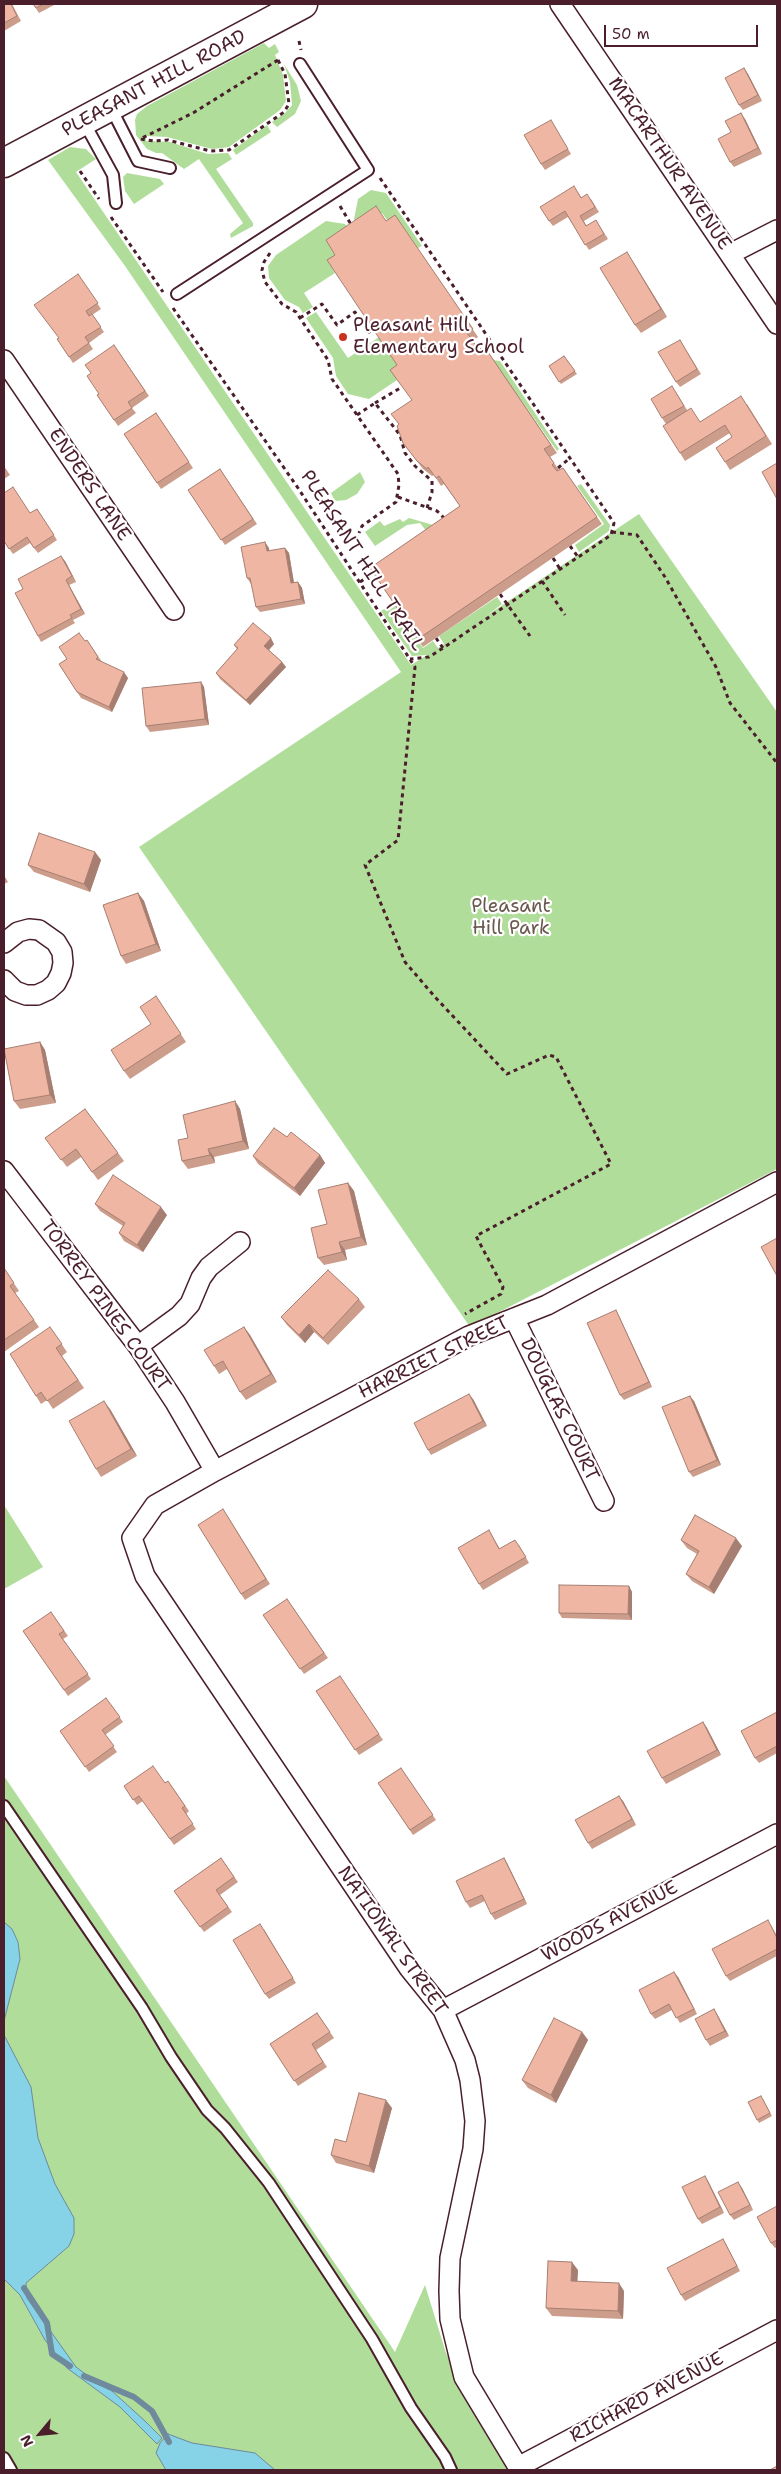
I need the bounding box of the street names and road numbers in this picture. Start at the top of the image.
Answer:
street label: PLEASANT HILL ROAD [58,26,250,142]
street label: MACARTHUR AVENUE [603,73,735,255]
street label: ENDERS LANE [43,424,135,546]
street label: PLEASANT HILL TRAIL [295,466,429,656]
street label: TORREY PINES COURT [35,1216,175,1396]
street label: HARRIET STREET [355,1312,513,1404]
street label: DOUGLAS COURT [515,1335,603,1485]
street label: NATIONAL STREET [332,1862,452,2020]
street label: WOODS AVENUE [538,1876,682,1968]
street label: RICHARD AVENUE [566,2348,728,2448]

